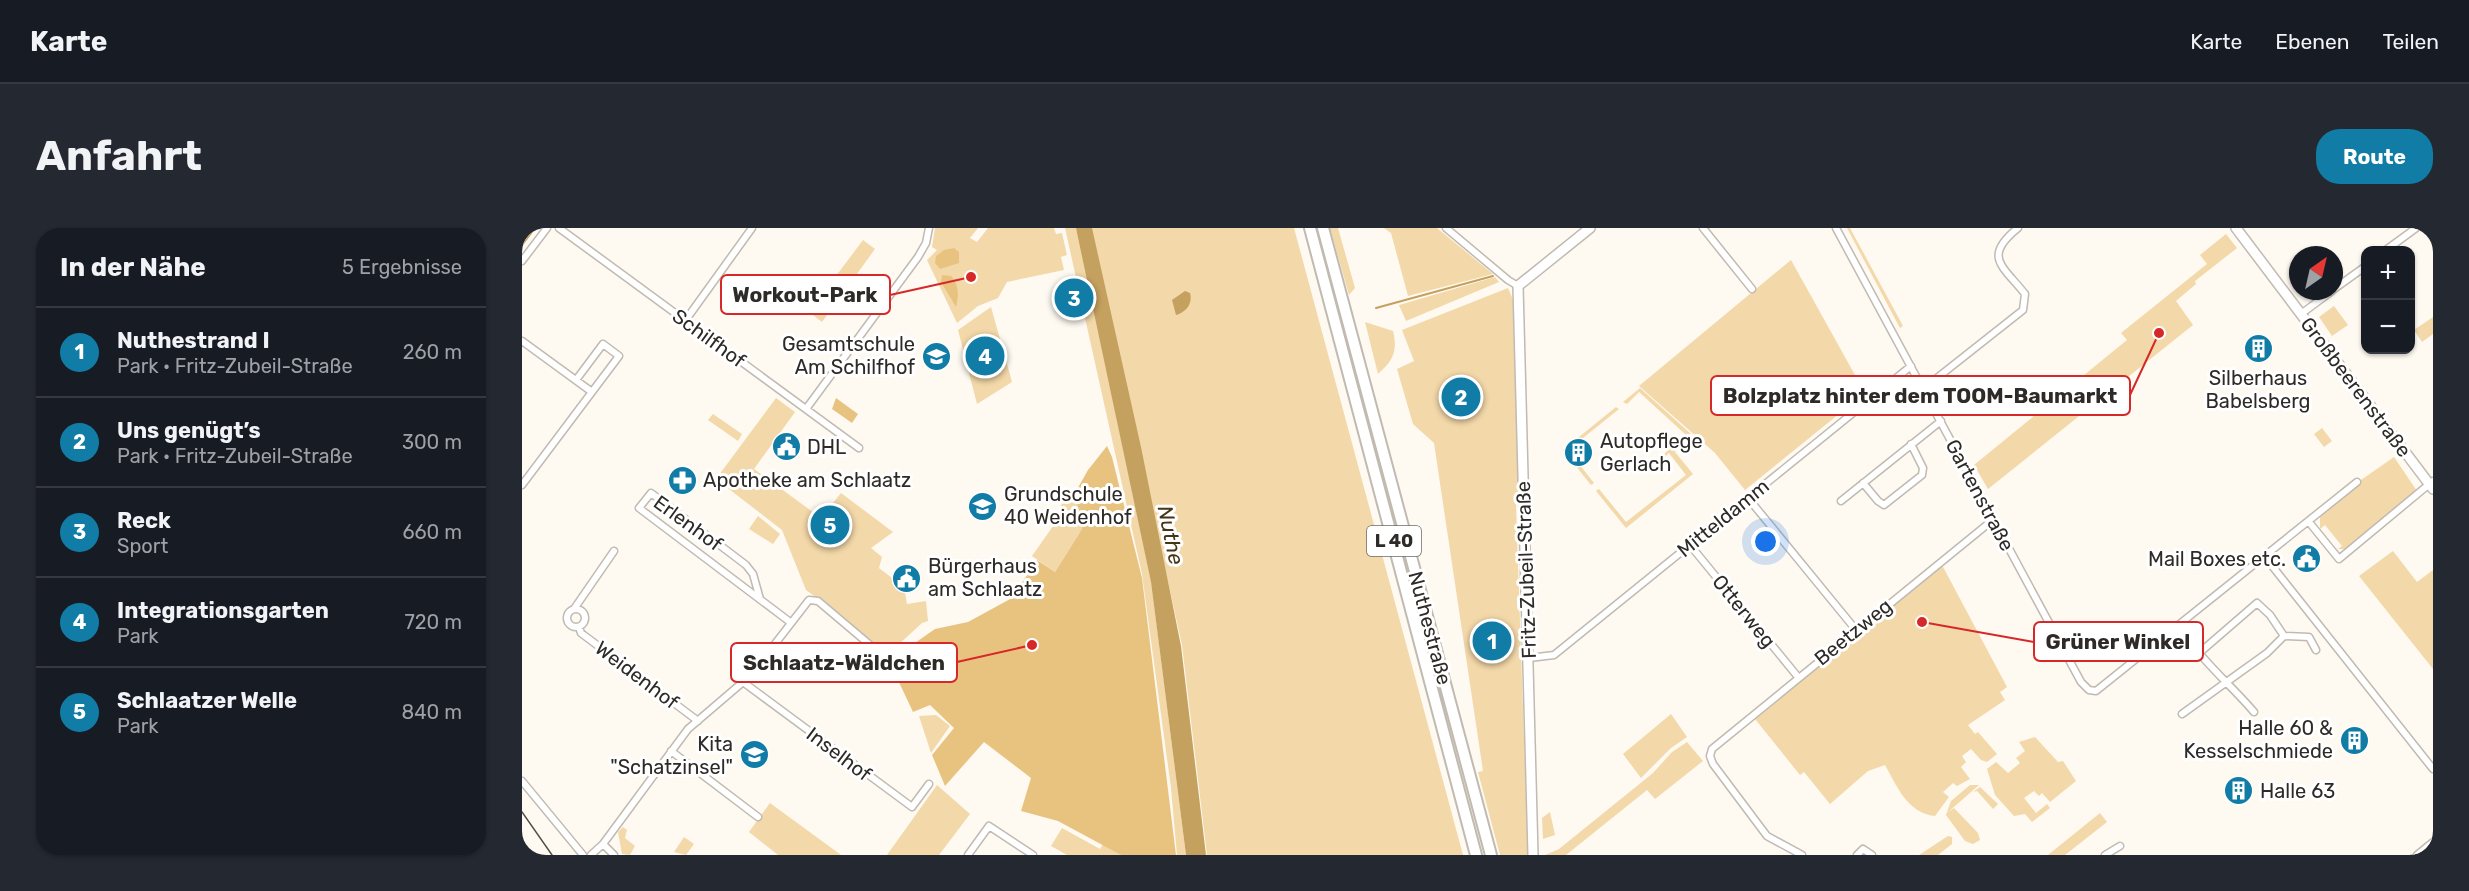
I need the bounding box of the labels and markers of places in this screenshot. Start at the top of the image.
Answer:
callout: Workout-Park [721,275,890,314]
pin: 3 [1054,276,1094,320]
place label: Gesamtschule Am Schilfhof [782,332,915,379]
building icon: Silberhaus Babelsberg [2242,332,2274,364]
pin: 4 [966,334,1004,378]
school or university icon: Gesamtschule Am Schilfhof [920,340,952,372]
place label: Silberhaus Babelsberg [2206,366,2311,413]
pin: 2 [1442,374,1480,420]
callout: Bolzplatz hinter dem TOOM-Baumarkt [1711,376,2130,415]
place label: Autopflege Gerlach [1600,429,1703,476]
public building icon: DHL [770,431,802,463]
place label: DHL [807,435,846,459]
building icon: Autopflege Gerlach [1563,436,1595,468]
pharmacy icon: Apotheke am Schlaatz [666,464,698,496]
place label: Apotheke am Schlaatz [703,468,911,492]
place label: Grundschule 40 Weidenhof [1004,482,1132,529]
school or university icon: Grundschule 40 Weidenhof [967,490,999,522]
pin: 5 [810,502,850,548]
public building icon: Mail Boxes etc. [2291,543,2323,575]
place label: Mail Boxes etc. [2148,547,2286,571]
place label: Bürgerhaus am Schlaatz [928,554,1042,601]
public building icon: Bürgerhaus am Schlaatz [891,562,923,594]
pin: 1 [1472,618,1512,664]
callout: Grüner Winkel [2034,622,2203,661]
callout: Schlaatz-Wäldchen [731,643,957,682]
place label: Halle 60 & Kesselschmiede [2184,716,2333,763]
building icon: Halle 60 & Kesselschmiede [2338,724,2370,756]
place label: Kita "Schatzinsel" [610,732,733,779]
school or university icon: Kita "Schatzinsel" [738,739,770,771]
building icon: Halle 63 [2223,775,2255,807]
place label: Halle 63 [2260,779,2335,803]

